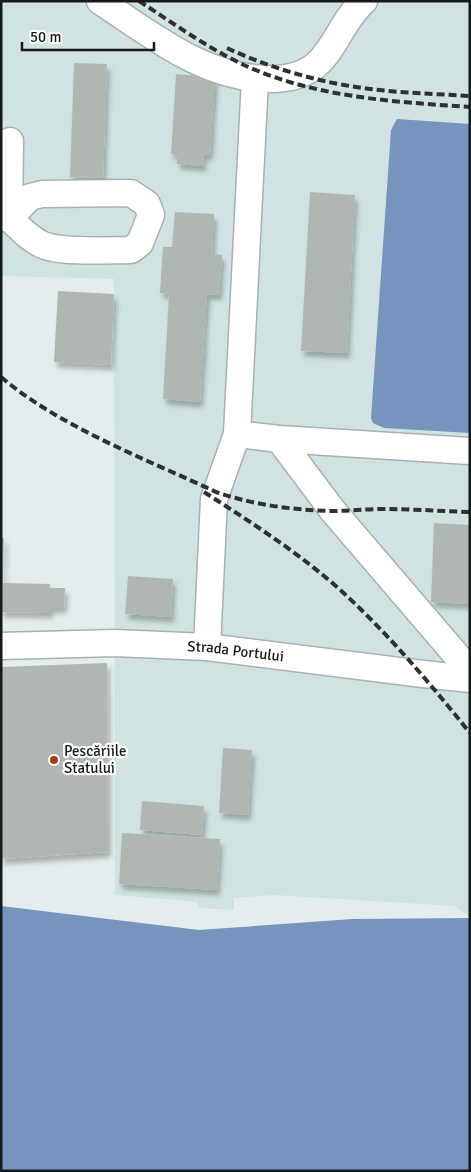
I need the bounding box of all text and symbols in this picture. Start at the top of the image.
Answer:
scale bar [22,20,155,52]
text: 50 m [30,28,61,46]
street label: Strada Portului [187,637,285,666]
place label: Pescăriile Statului [64,742,127,777]
marker: Pescăriile Statului [48,754,60,766]

